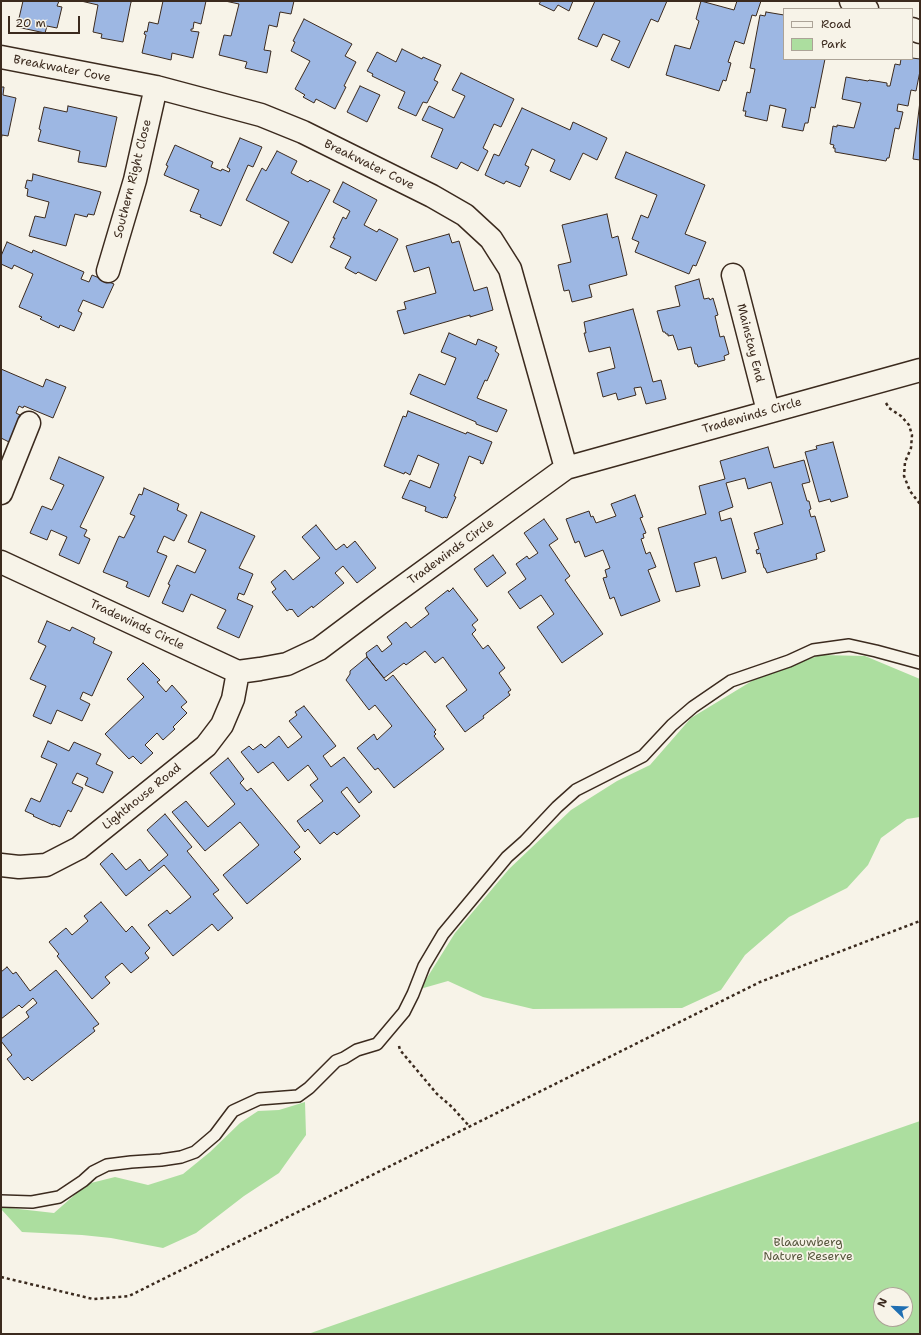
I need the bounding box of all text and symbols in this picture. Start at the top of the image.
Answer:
scale bar [10,8,82,34]
legend [783,8,913,60]
text: 20 m [15,15,46,31]
text: Road [821,16,851,32]
text: Park [821,36,847,52]
street label: Breakwater Cove [12,52,112,86]
street label: Southern Right Close [111,118,155,240]
street label: Breakwater Cove [321,137,417,193]
street label: Mainstay End [733,302,767,384]
street label: Tradewinds Circle [701,395,803,437]
street label: Tradewinds Circle [405,516,497,588]
street label: Tradewinds Circle [87,597,187,653]
street label: Lighthouse Road [100,761,184,833]
park label: Blaauwberg Nature Reserve [763,1236,853,1264]
north arrow [873,1287,913,1327]
text: N [874,1296,891,1309]

